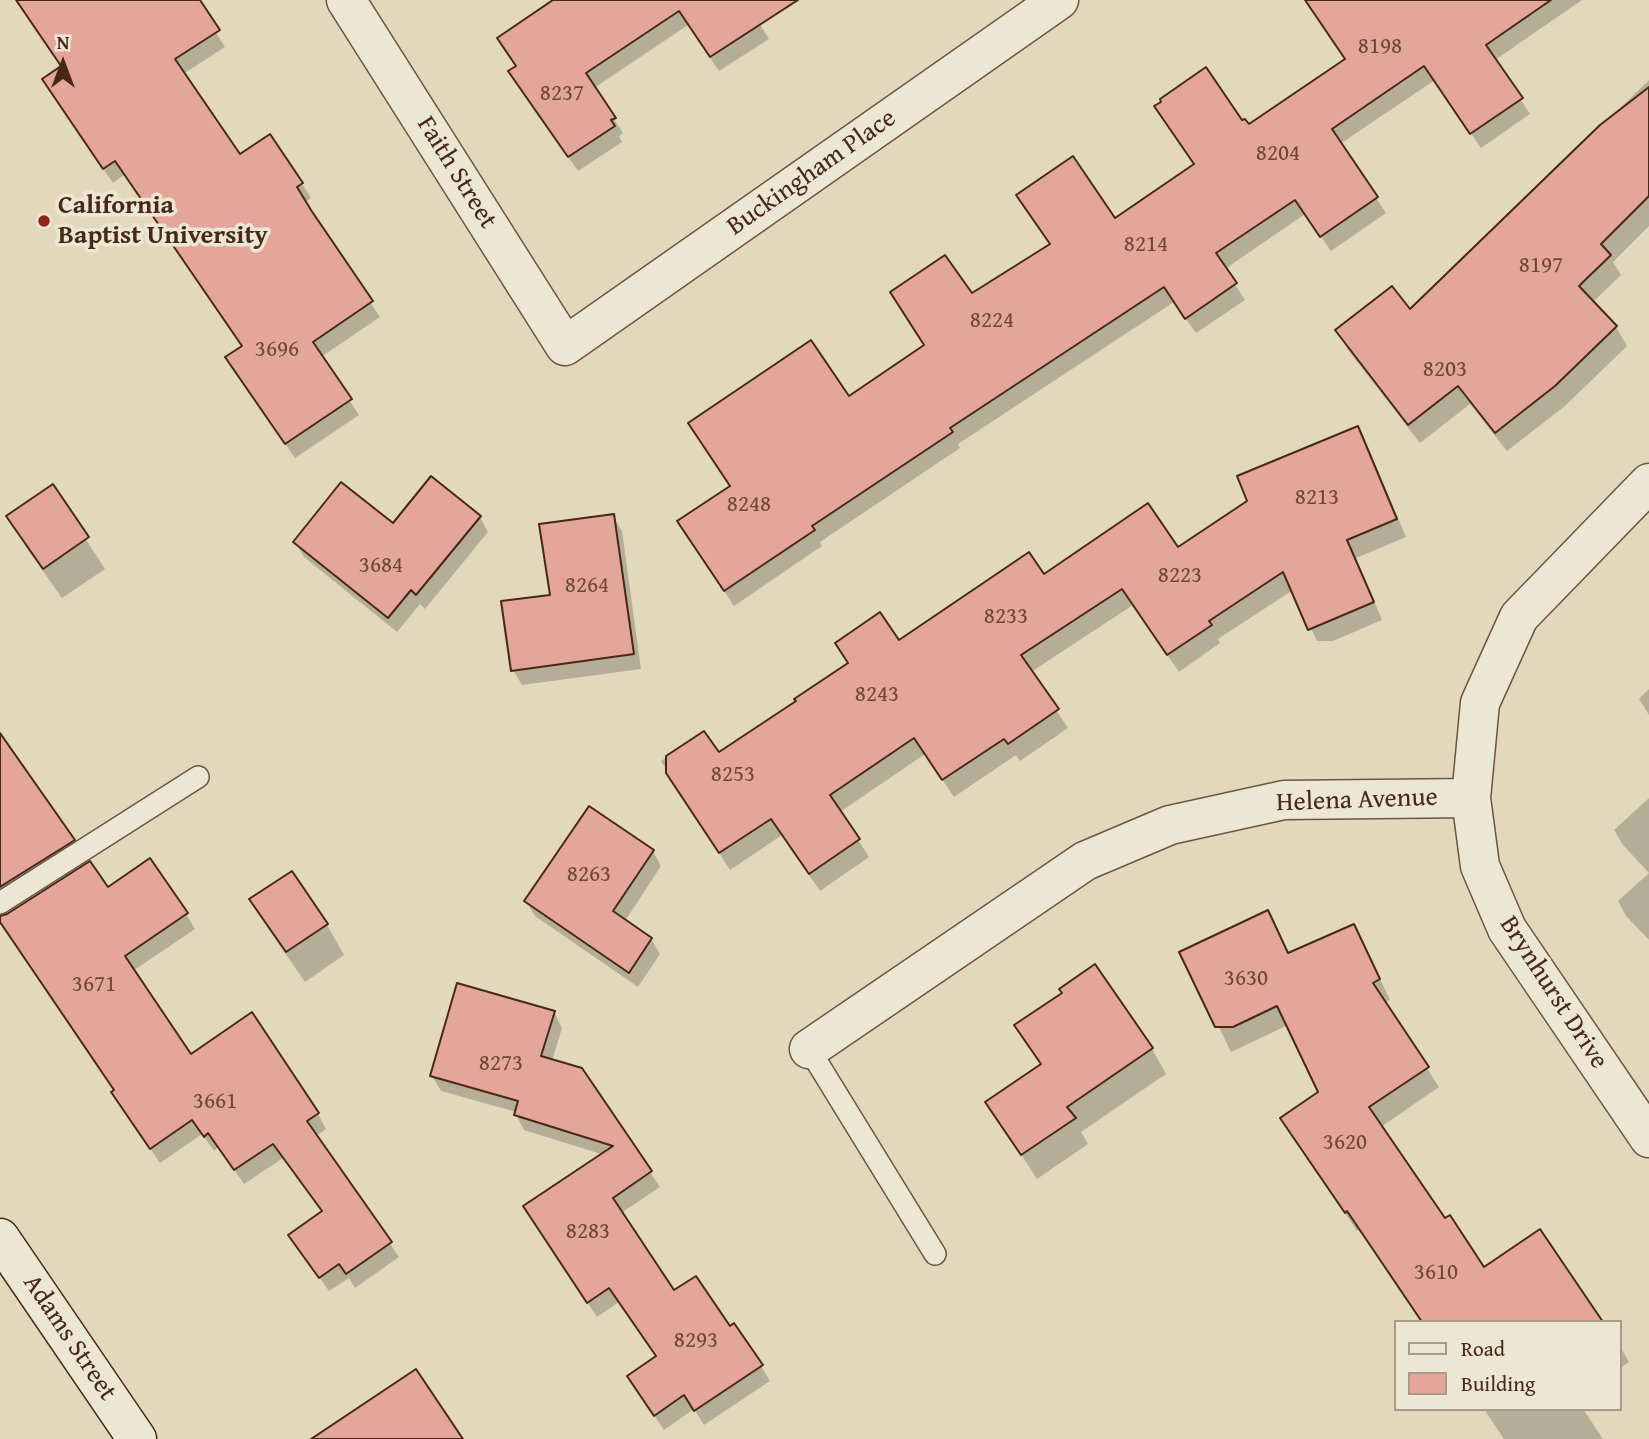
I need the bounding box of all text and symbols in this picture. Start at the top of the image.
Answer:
north arrow [28,28,98,98]
text: N [57,28,69,56]
house number: 8198 [1358,33,1402,61]
house number: 8237 [540,80,584,108]
street label: Buckingham Place [721,103,903,243]
street label: Faith Street [409,111,503,235]
house number: 8204 [1256,140,1300,168]
place label: California Baptist University [58,190,268,252]
marker: California Baptist University [36,213,52,229]
house number: 8214 [1124,231,1168,259]
house number: 8197 [1519,252,1563,280]
house number: 8224 [970,307,1014,335]
house number: 3696 [255,336,299,364]
house number: 8203 [1423,356,1467,384]
house number: 8213 [1295,484,1339,512]
house number: 8248 [727,491,771,519]
house number: 3684 [359,552,403,580]
house number: 8223 [1158,562,1202,590]
house number: 8264 [565,572,609,600]
house number: 8233 [984,603,1028,631]
house number: 8243 [855,681,899,709]
house number: 8253 [711,761,755,789]
street label: Helena Avenue [1276,783,1438,819]
house number: 8263 [567,861,611,889]
street label: Brynhurst Drive [1492,911,1614,1075]
house number: 3630 [1224,965,1268,993]
house number: 3671 [72,971,116,999]
house number: 8273 [479,1050,523,1078]
house number: 3661 [193,1088,237,1116]
house number: 3620 [1323,1129,1367,1157]
house number: 8283 [566,1218,610,1246]
house number: 3610 [1414,1259,1458,1287]
street label: Adams Street [16,1269,122,1407]
legend [1394,1320,1621,1411]
house number: 8293 [674,1327,718,1355]
text: Road [1461,1333,1505,1364]
text: Building [1461,1368,1535,1399]

